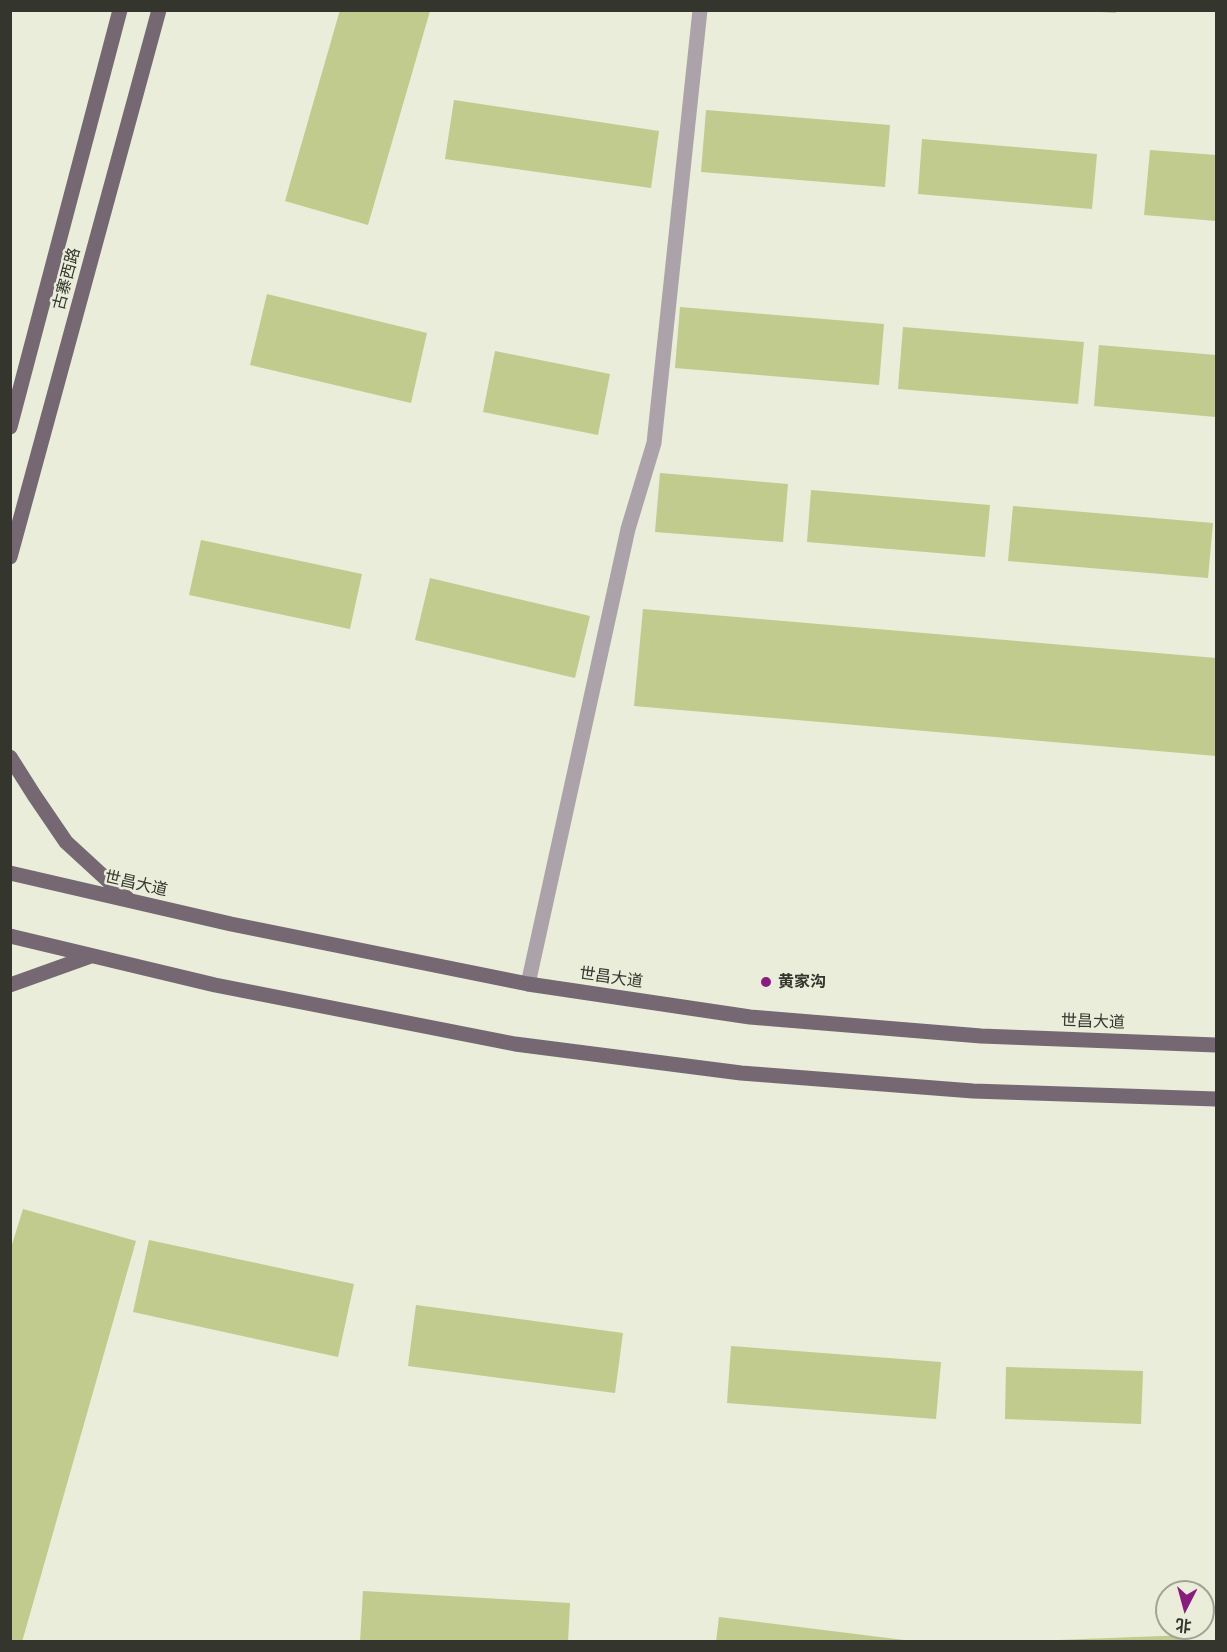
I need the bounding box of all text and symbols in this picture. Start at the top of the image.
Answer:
street label: 古寨西路 [49,246,85,312]
street label: 世昌大道 [103,867,169,901]
street label: 世昌大道 [578,964,644,992]
place label: 黄家沟 [778,972,826,992]
marker: 黄家沟 [759,975,773,989]
street label: 世昌大道 [1061,1011,1125,1033]
north arrow [1155,1580,1215,1640]
text: 北 [1174,1615,1192,1637]

